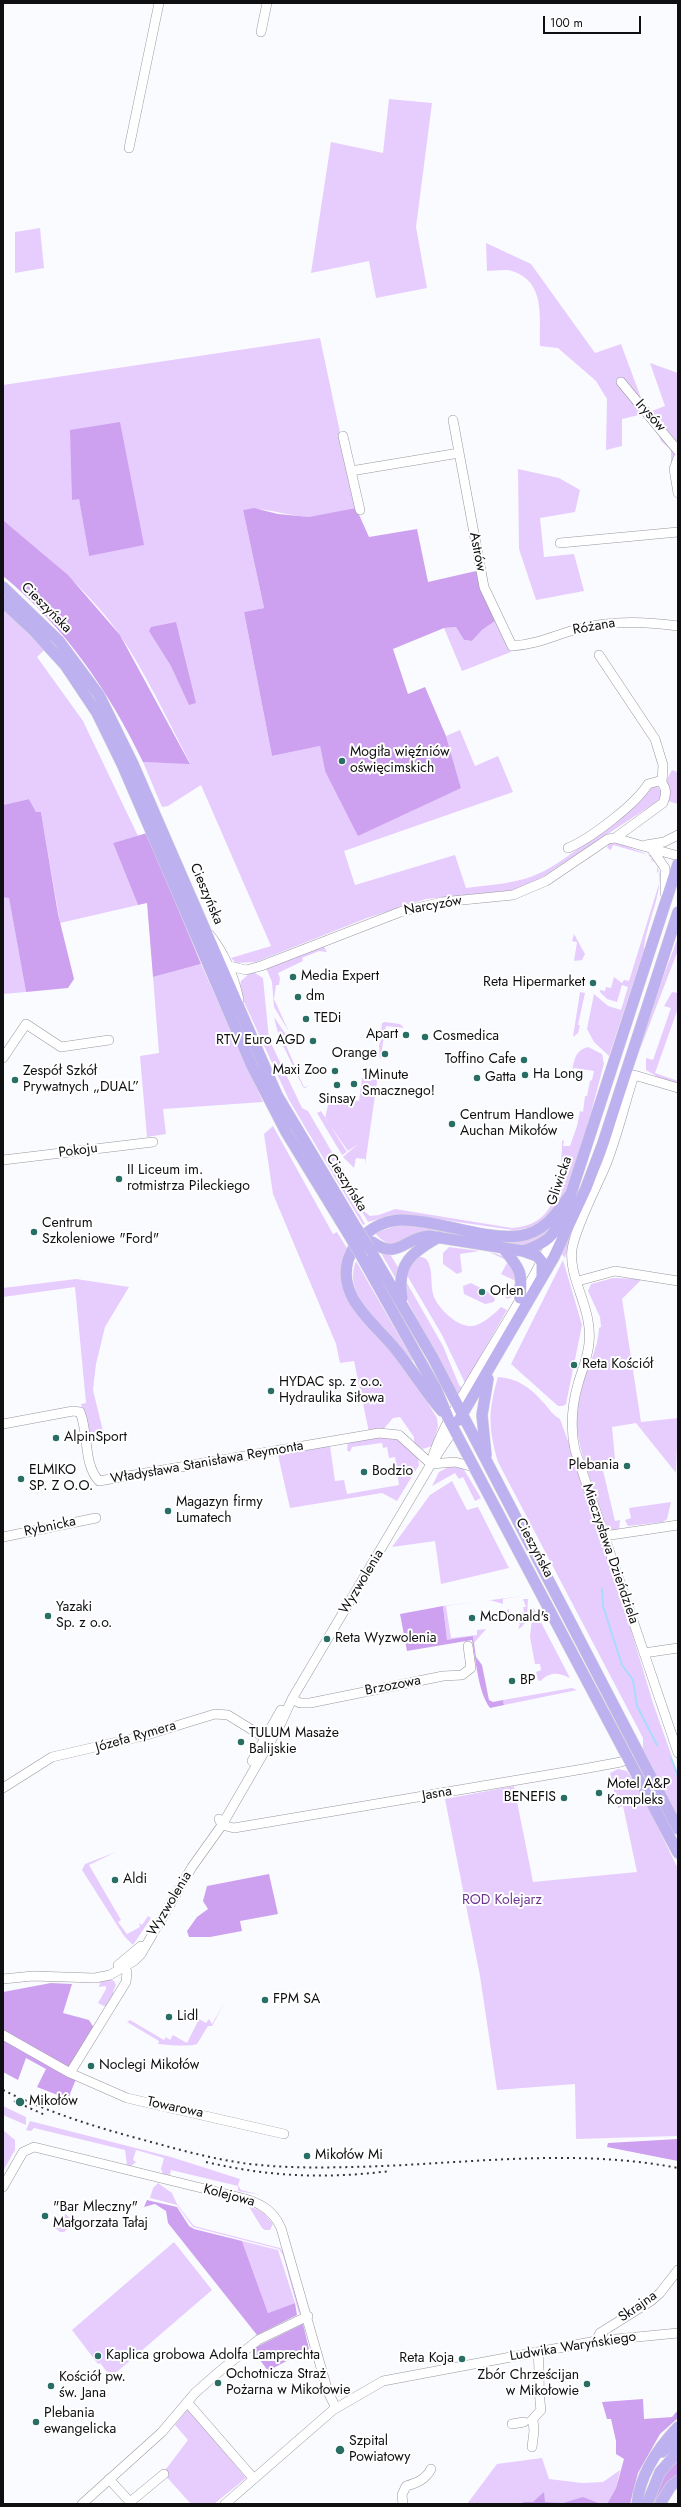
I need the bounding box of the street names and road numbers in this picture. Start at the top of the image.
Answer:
street label: Irysów [631,396,669,436]
street label: Astrów [465,531,489,573]
street label: Cieszyńska [17,579,75,637]
street label: Różana [571,615,617,639]
street label: Cieszyńska [186,861,226,927]
street label: Narcyzów [403,893,463,919]
street label: Pokoju [57,1140,99,1162]
street label: Cieszyńska [322,1151,370,1215]
street label: Gliwicka [544,1154,576,1208]
street label: Władysława Stanisława Reymonta [109,1438,305,1488]
street label: Mieczysława Dzieńdziela [578,1482,642,1626]
street label: Rybnicka [23,1513,77,1541]
street label: Cieszyńska [511,1515,557,1581]
street label: Wyzwolenia [336,1547,388,1617]
street label: Brzozowa [364,1672,422,1700]
street label: Józefa Rymera [94,1718,178,1756]
street label: Jasna [421,1783,453,1805]
street label: Wyzwolenia [144,1869,196,1939]
street label: Towarowa [145,2094,205,2122]
street label: Kolejowa [201,2181,257,2211]
street label: Skrajna [616,2288,660,2326]
street label: Ludwika Waryńskiego [509,2329,637,2365]

